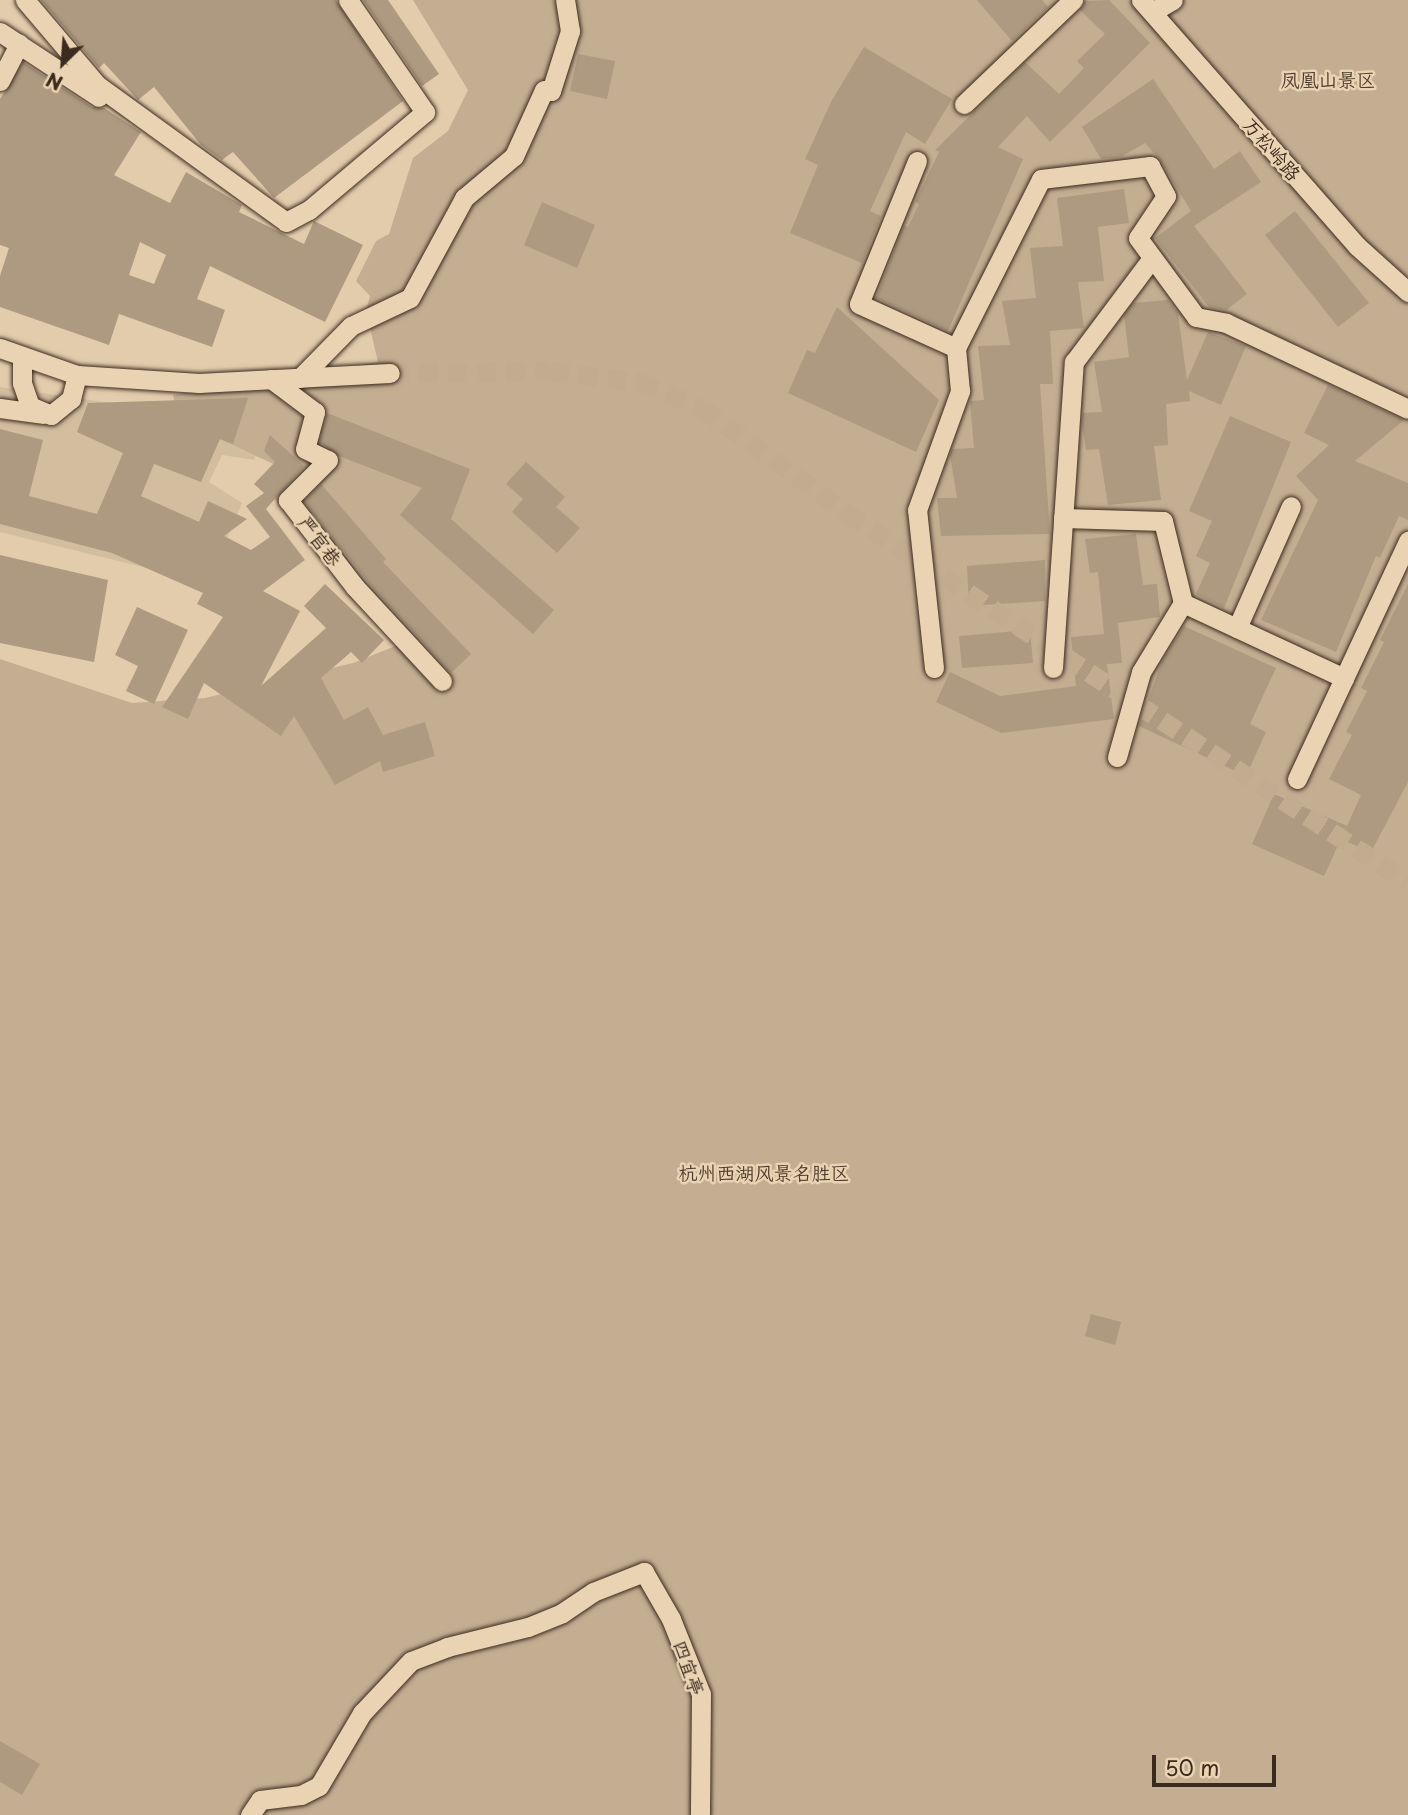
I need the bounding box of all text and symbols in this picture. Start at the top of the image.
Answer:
north arrow [28,28,98,98]
text: N [41,66,67,98]
park label: 凤凰山景区 [1281,69,1375,91]
street label: 万松岭路 [1238,113,1306,185]
street label: 严官巷 [294,511,346,571]
park label: 杭州西湖风景名胜区 [679,1162,849,1184]
street label: 四宜亭 [669,1637,709,1699]
scale bar [1156,1742,1280,1786]
text: 50 m [1165,1751,1219,1783]

